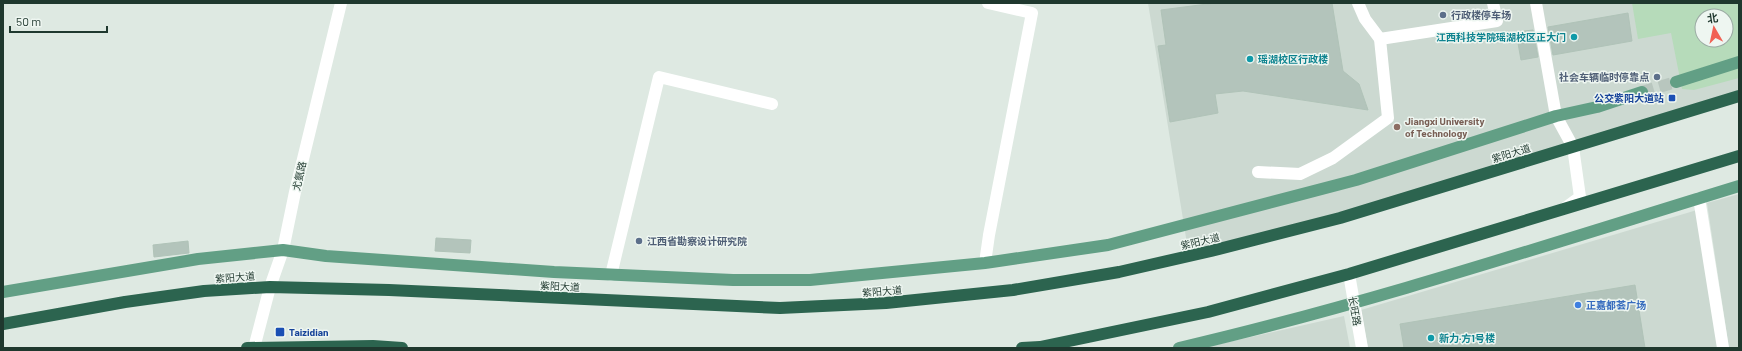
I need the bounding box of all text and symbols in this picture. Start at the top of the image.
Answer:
scale bar [10,8,107,34]
north arrow [1694,8,1734,48]
place label: 行政楼停车场 [1451,9,1511,21]
marker: 行政楼停车场 [1438,10,1448,20]
text: 北 [1706,10,1719,25]
text: 50 m [16,14,41,28]
place label: 江西科技学院瑶湖校区正大门 [1436,31,1566,43]
marker: 江西科技学院瑶湖校区正大门 [1569,32,1579,42]
place label: 瑶湖校区行政楼 [1258,53,1328,65]
marker: 瑶湖校区行政楼 [1245,54,1255,64]
place label: 社会车辆临时停靠点 [1559,71,1650,83]
marker: 社会车辆临时停靠点 [1652,72,1662,82]
place label: 公交紫阳大道站 [1594,92,1664,104]
marker: 公交紫阳大道站 [1667,93,1677,103]
place label: Jiangxi University of Technology [1405,115,1484,139]
marker: Jiangxi University of Technology [1392,122,1402,132]
street label: 紫阳大道 [1490,141,1532,165]
street label: 尤氨路 [290,160,308,192]
street label: 紫阳大道 [1179,231,1221,251]
place label: 江西省勘察设计研究院 [647,235,747,247]
marker: 江西省勘察设计研究院 [634,236,644,246]
street label: 紫阳大道 [215,270,255,284]
street label: 紫阳大道 [540,279,580,293]
street label: 紫阳大道 [862,284,902,298]
street label: 长旺路 [1346,295,1364,327]
place label: 正嘉都荟广场 [1586,299,1646,311]
marker: 正嘉都荟广场 [1573,300,1583,310]
marker: Taizidian [274,326,286,338]
place label: Taizidian [289,326,328,338]
place label: 新力·方1号楼 [1439,332,1495,344]
marker: 新力·方1号楼 [1426,333,1436,343]

